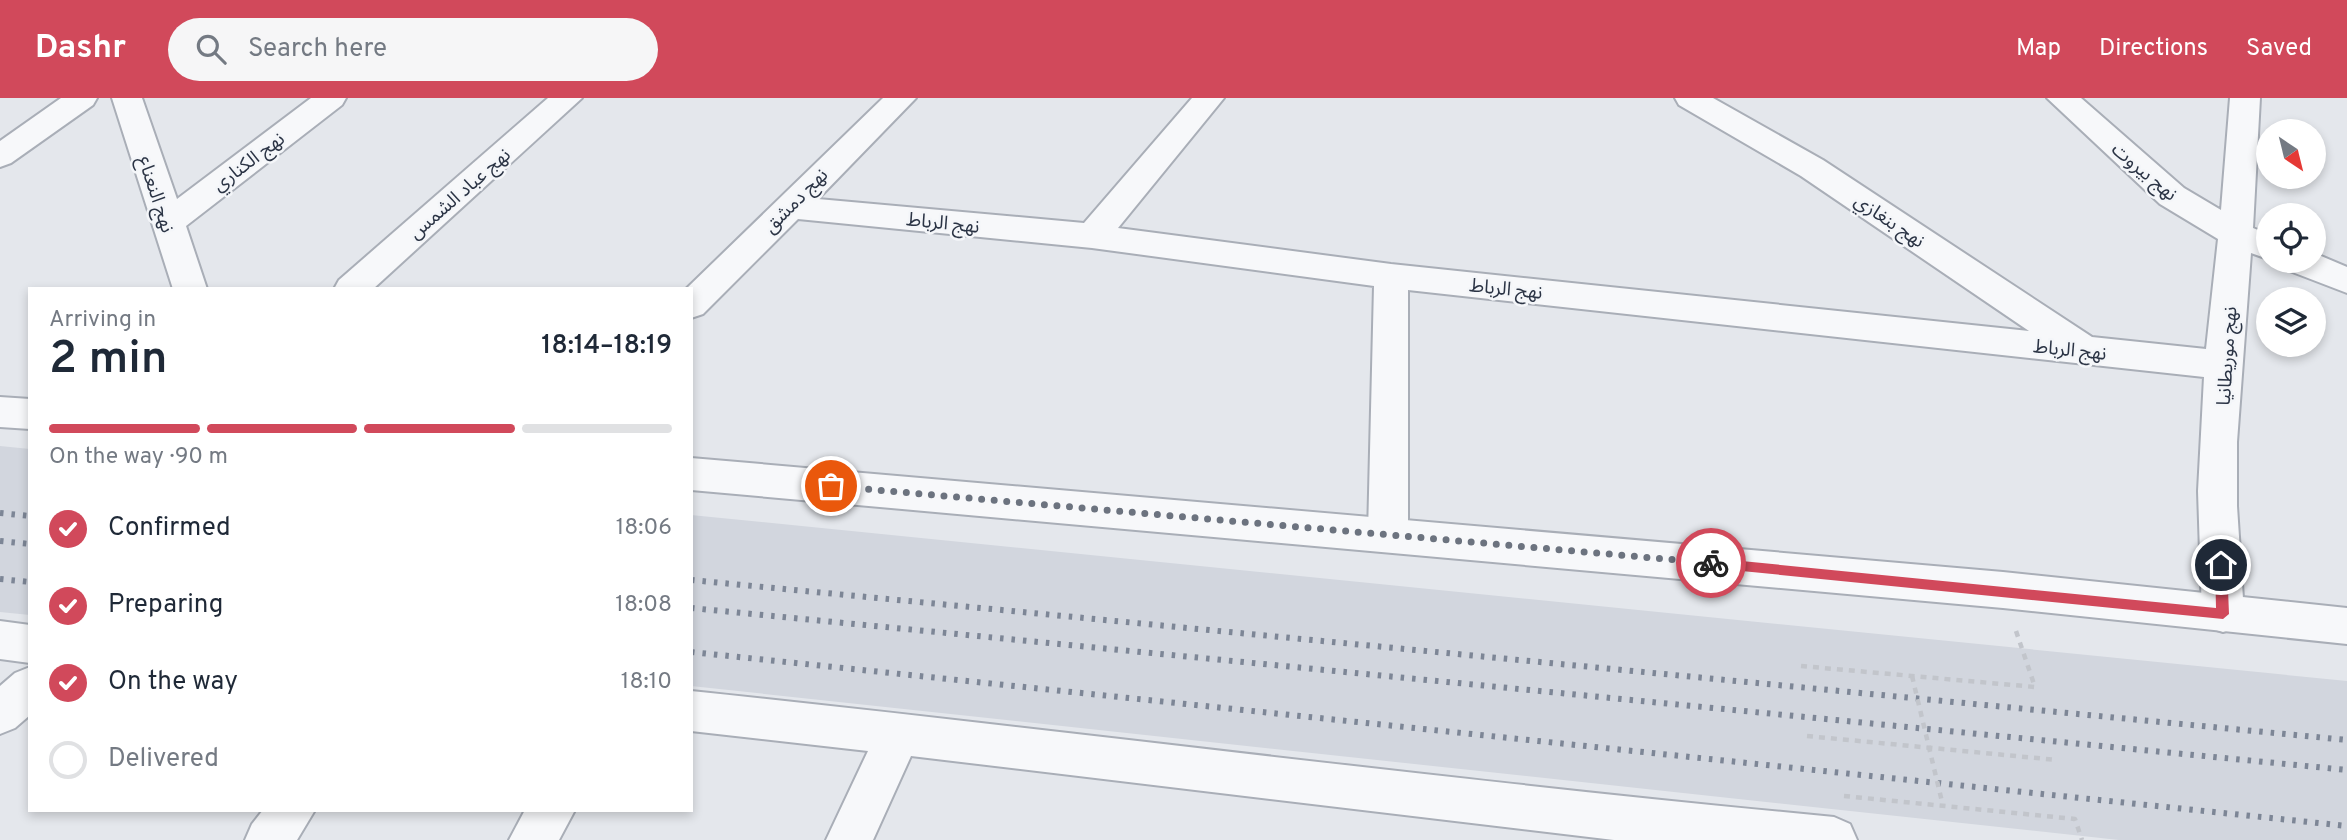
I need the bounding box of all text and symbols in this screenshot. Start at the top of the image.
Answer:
search box [168,18,658,81]
text: Dashr [35,28,126,70]
icon: search [192,30,230,68]
text: Search here [248,33,387,66]
text: Map [2016,34,2061,64]
text: Directions [2099,34,2208,64]
text: Saved [2246,34,2312,64]
north arrow [2256,119,2326,189]
map controls [2256,119,2326,357]
street label: نهج الكناري [208,128,291,199]
street label: نهج بيروت [2105,138,2182,208]
street label: نهج عباد الشمس [404,144,517,246]
street label: نهج النعناع [131,153,179,236]
street label: نهج دمشق [759,164,835,240]
street label: نهج بنغازي [1848,189,1929,255]
button: locate [2256,203,2326,273]
street label: نهج الرباط [905,208,981,241]
street label: نهج الرباط [1468,274,1544,307]
button: layers [2256,287,2326,357]
text: Arriving in [49,306,156,335]
street label: نهج موريطانيا [2213,306,2244,407]
text: 18:14–18:19 [541,330,672,363]
text: 2 min [49,331,168,390]
street label: نهج الرباط [2032,335,2108,368]
text: On the way · 90 m [49,443,228,472]
pin [801,456,861,516]
icon: bag [812,467,850,505]
icon: check [49,510,87,548]
text: Confirmed [108,512,231,545]
text: 18:06 [616,514,672,543]
courier [1676,528,1746,598]
pin [2191,535,2251,595]
icon: bike [1692,544,1730,582]
icon: home [2202,546,2240,584]
icon: check [49,587,87,625]
text: Preparing [108,589,223,622]
text: 18:08 [615,591,672,620]
icon: check [49,664,87,702]
text: On the way [108,666,238,699]
text: 18:10 [621,668,672,697]
text: Delivered [108,743,219,776]

